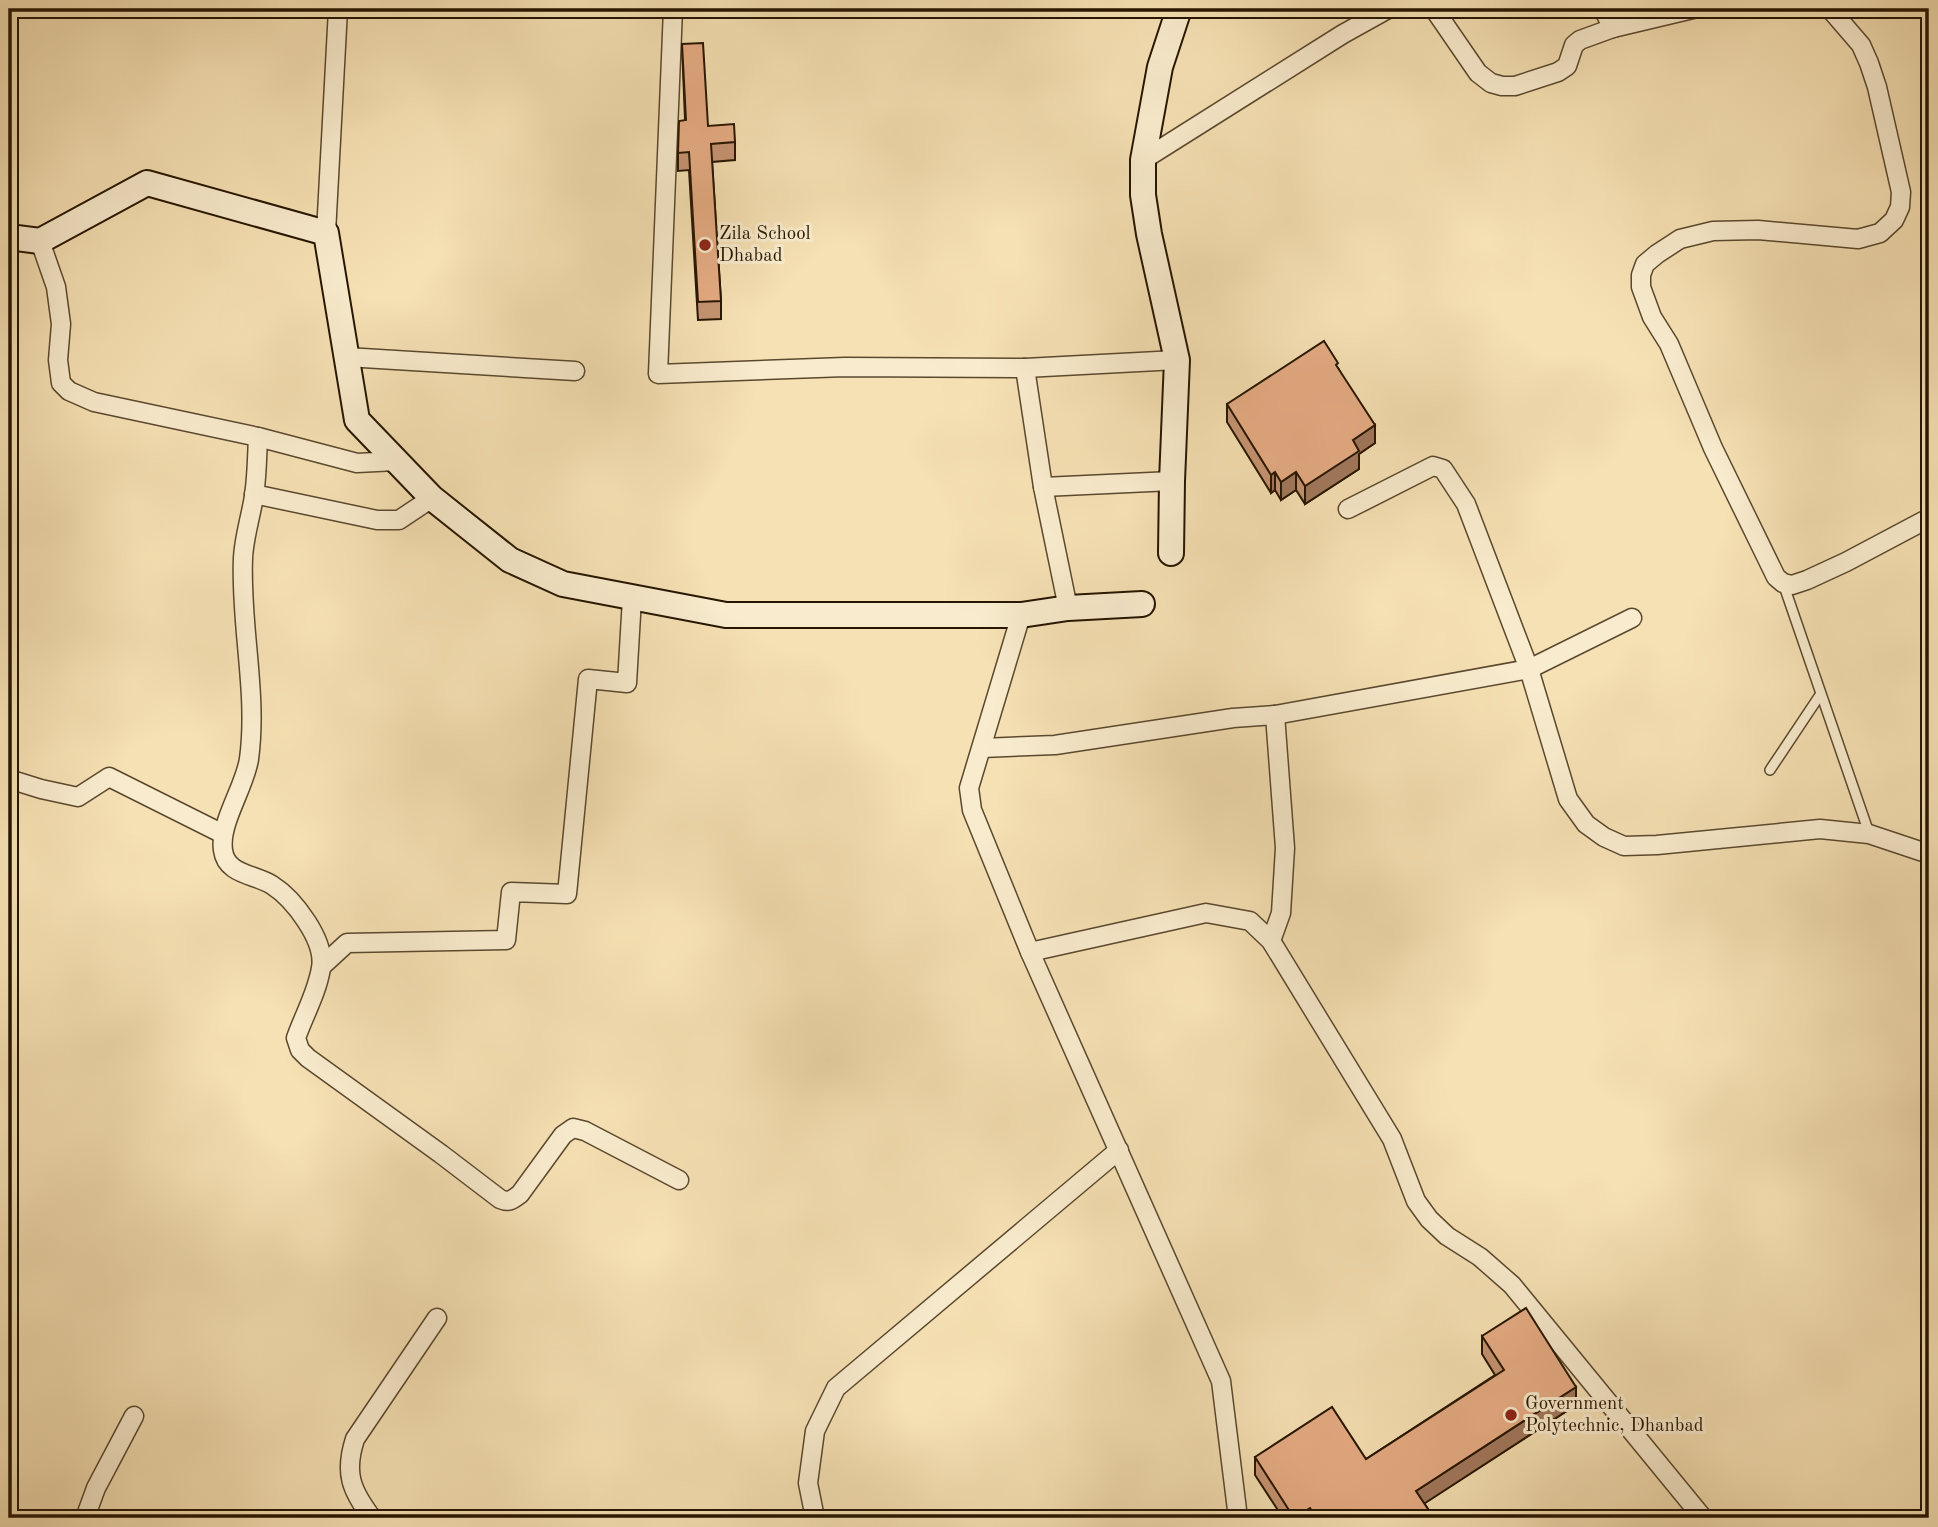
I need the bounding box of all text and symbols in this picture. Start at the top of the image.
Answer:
place label: Zila School Dhabad [719,225,811,266]
marker: Zila School Dhabad [697,237,713,253]
place label: Government Polytechnic, Dhanbad [1525,1395,1704,1436]
marker: Government Polytechnic, Dhanbad [1503,1407,1519,1423]

